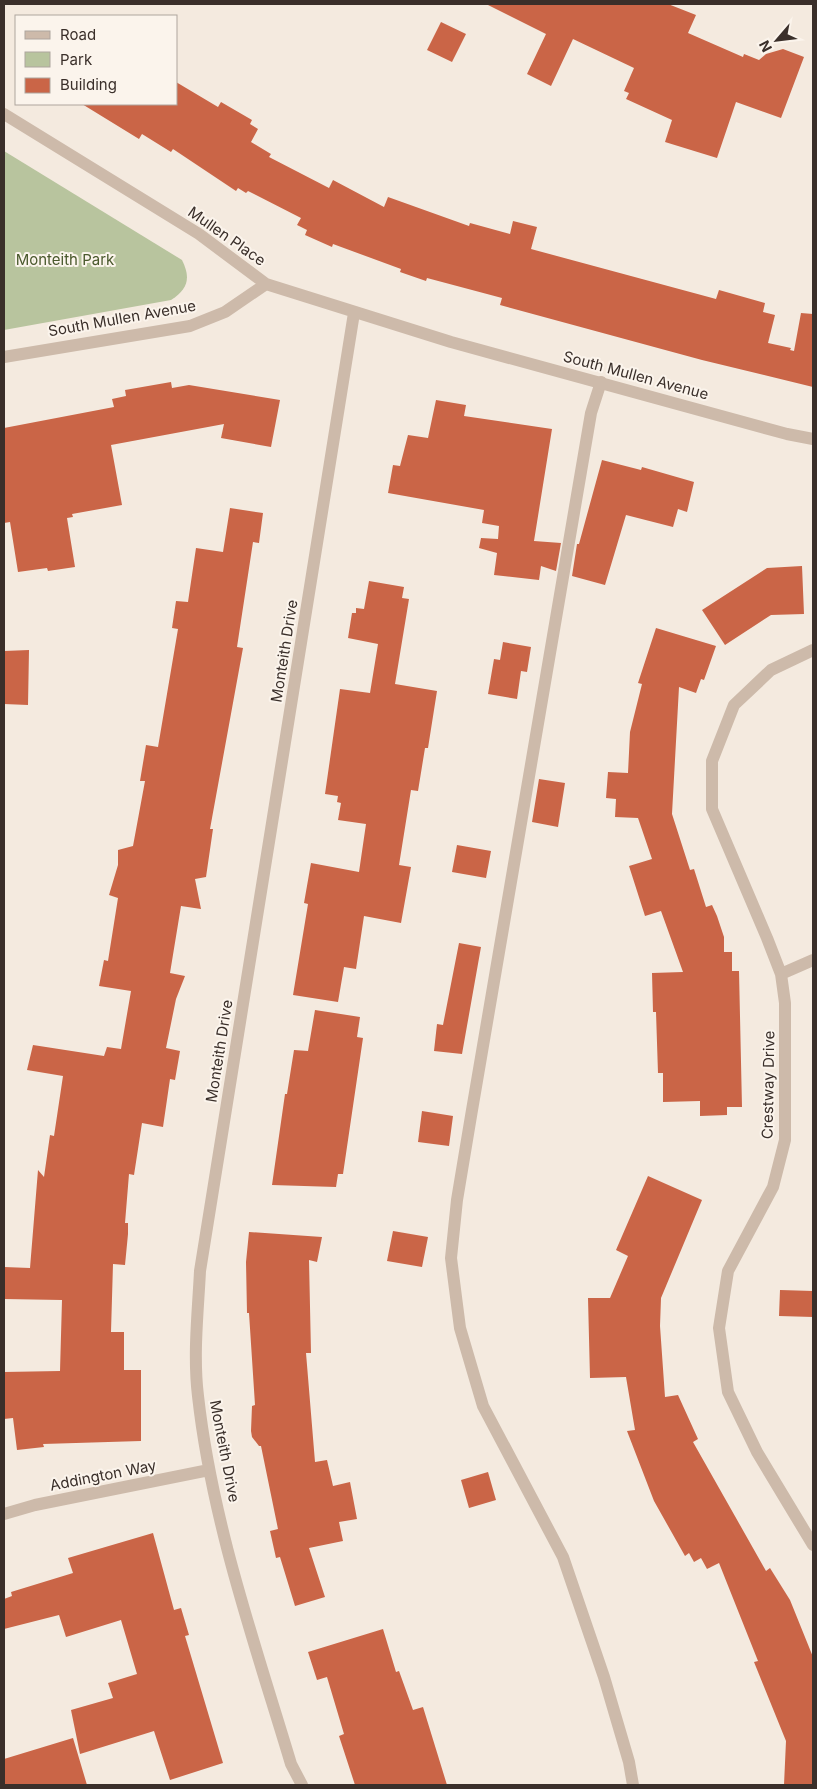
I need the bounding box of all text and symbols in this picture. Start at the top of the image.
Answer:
legend [15,15,178,105]
north arrow [752,15,802,65]
text: Road [60,25,96,44]
text: N [755,38,775,55]
text: Park [60,50,93,69]
text: Building [60,75,117,94]
street label: Mullen Place [184,202,270,270]
park label: Monteith Park [16,250,115,269]
street label: South Mullen Avenue [47,296,197,340]
street label: South Mullen Avenue [561,346,711,404]
street label: Monteith Drive [267,598,301,704]
street label: Monteith Drive [202,998,236,1104]
street label: Crestway Drive [758,1031,778,1139]
street label: Monteith Drive [206,1398,244,1504]
street label: Addington Way [48,1455,158,1495]

